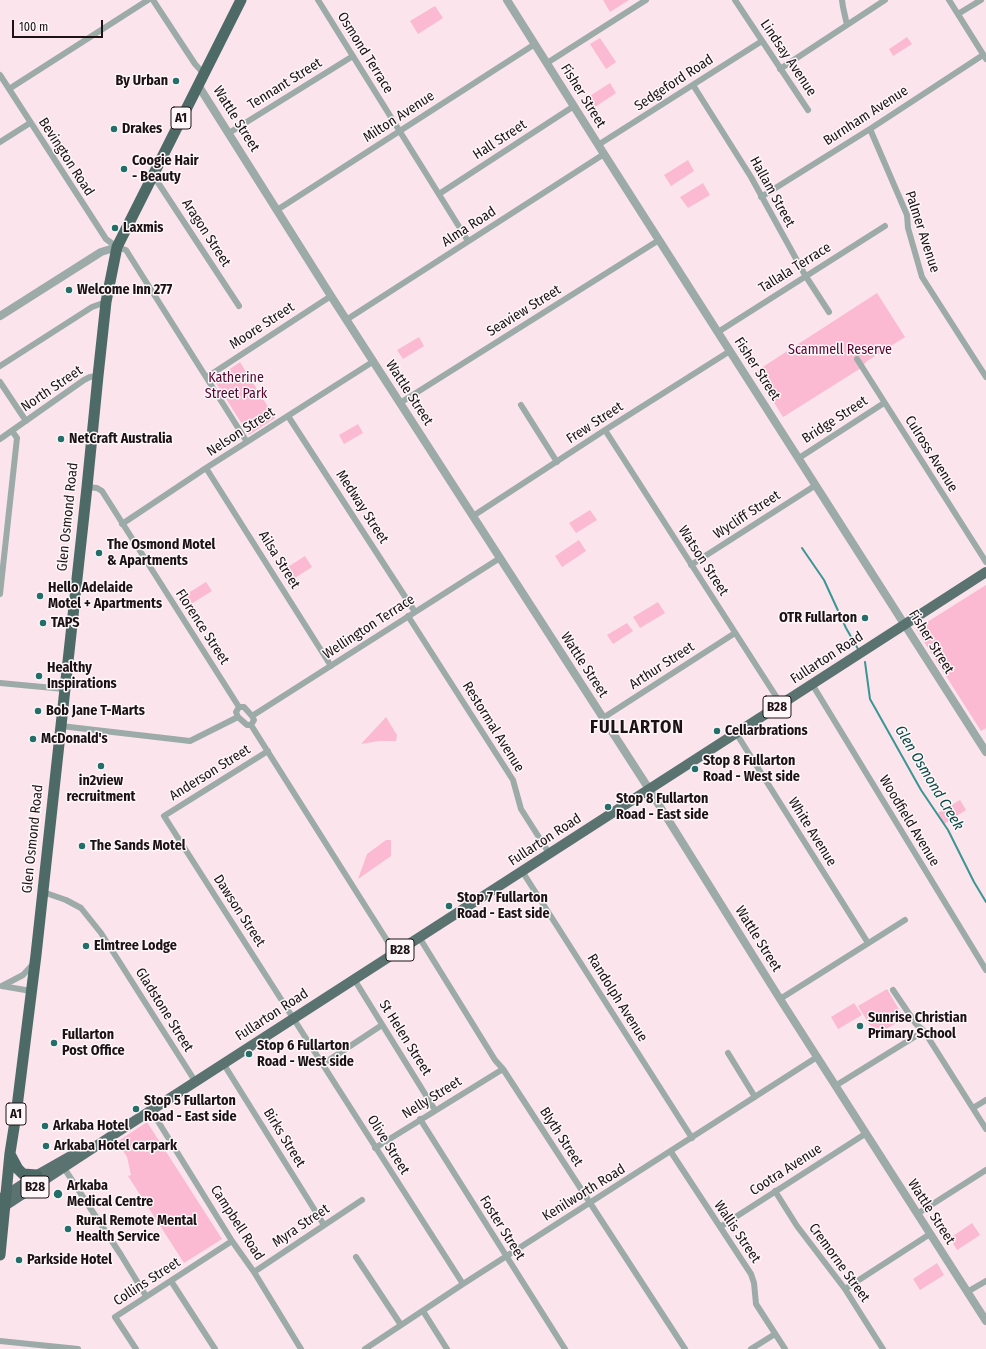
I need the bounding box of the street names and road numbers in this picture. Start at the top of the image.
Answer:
street label: Osmond Terrace [333,9,397,97]
street label: Lindsay Avenue [756,17,820,99]
street label: Sedgeford Road [631,51,717,115]
street label: Tennant Street [245,55,325,113]
street label: Fisher Street [557,61,609,131]
street label: Burnham Avenue [820,82,912,150]
street label: Wattle Street [209,83,263,155]
street label: Milton Avenue [360,88,438,146]
road number: A1 [171,107,191,129]
street label: Bevington Road [35,115,97,199]
street label: Hall Street [470,117,530,163]
street label: Hallam Street [746,154,798,230]
street label: Palmer Avenue [901,189,943,275]
street label: Aragon Street [178,196,234,270]
street label: Alma Road [439,203,499,251]
street label: Tallala Terrace [756,239,834,297]
street label: Seaview Street [484,282,564,340]
street label: Moore Street [226,299,298,353]
street label: Fisher Street [730,334,784,404]
street label: Wattle Street [382,357,436,429]
street label: North Street [18,362,86,416]
street label: Bridge Street [799,393,871,447]
street label: Frew Street [564,399,626,447]
street label: Nelson Street [204,404,278,460]
street label: Culross Avenue [901,413,961,495]
street label: Glen Osmond Road [54,462,82,572]
street label: Medway Street [332,467,392,547]
street label: Wycliff Street [710,487,784,543]
street label: Watson Street [674,523,732,599]
street label: Ailsa Street [255,528,303,592]
street label: Florence Street [172,586,232,668]
street label: Wellington Terrace [320,591,418,663]
street label: Fisher Street [905,607,957,677]
street label: Fullarton Road [787,628,867,688]
street label: Wattle Street [557,629,611,701]
street label: Arthur Street [626,639,698,693]
street label: Restormal Avenue [458,679,528,775]
road number: B28 [763,696,791,718]
street label: Anderson Street [166,741,254,805]
street label: Woodfield Avenue [875,772,943,870]
street label: Glen Osmond Road [19,784,47,894]
street label: White Avenue [784,794,840,870]
street label: Fullarton Road [505,810,585,870]
street label: Dawson Street [210,872,268,950]
street label: Wattle Street [731,903,785,975]
road number: B28 [386,939,414,961]
street label: Randolph Avenue [583,951,651,1045]
street label: Gladstone Street [132,965,196,1055]
street label: Fullarton Road [232,985,312,1045]
street label: St Helen Street [375,997,435,1079]
street label: Nelly Street [399,1073,465,1123]
road number: A1 [6,1103,26,1125]
street label: Blyth Street [536,1104,586,1170]
street label: Birks Street [259,1105,309,1171]
street label: Olive Street [363,1112,413,1178]
street label: Cootra Avenue [747,1140,825,1200]
street label: Kenilworth Road [540,1161,628,1225]
road number: B28 [21,1176,49,1198]
street label: Wattle Street [904,1176,958,1248]
street label: Campbell Road [207,1182,267,1264]
street label: Foster Street [476,1193,528,1263]
street label: Wallis Street [710,1198,764,1266]
street label: Myra Street [269,1201,333,1251]
street label: Cremorne Street [805,1220,873,1306]
street label: Collins Street [110,1254,184,1310]

